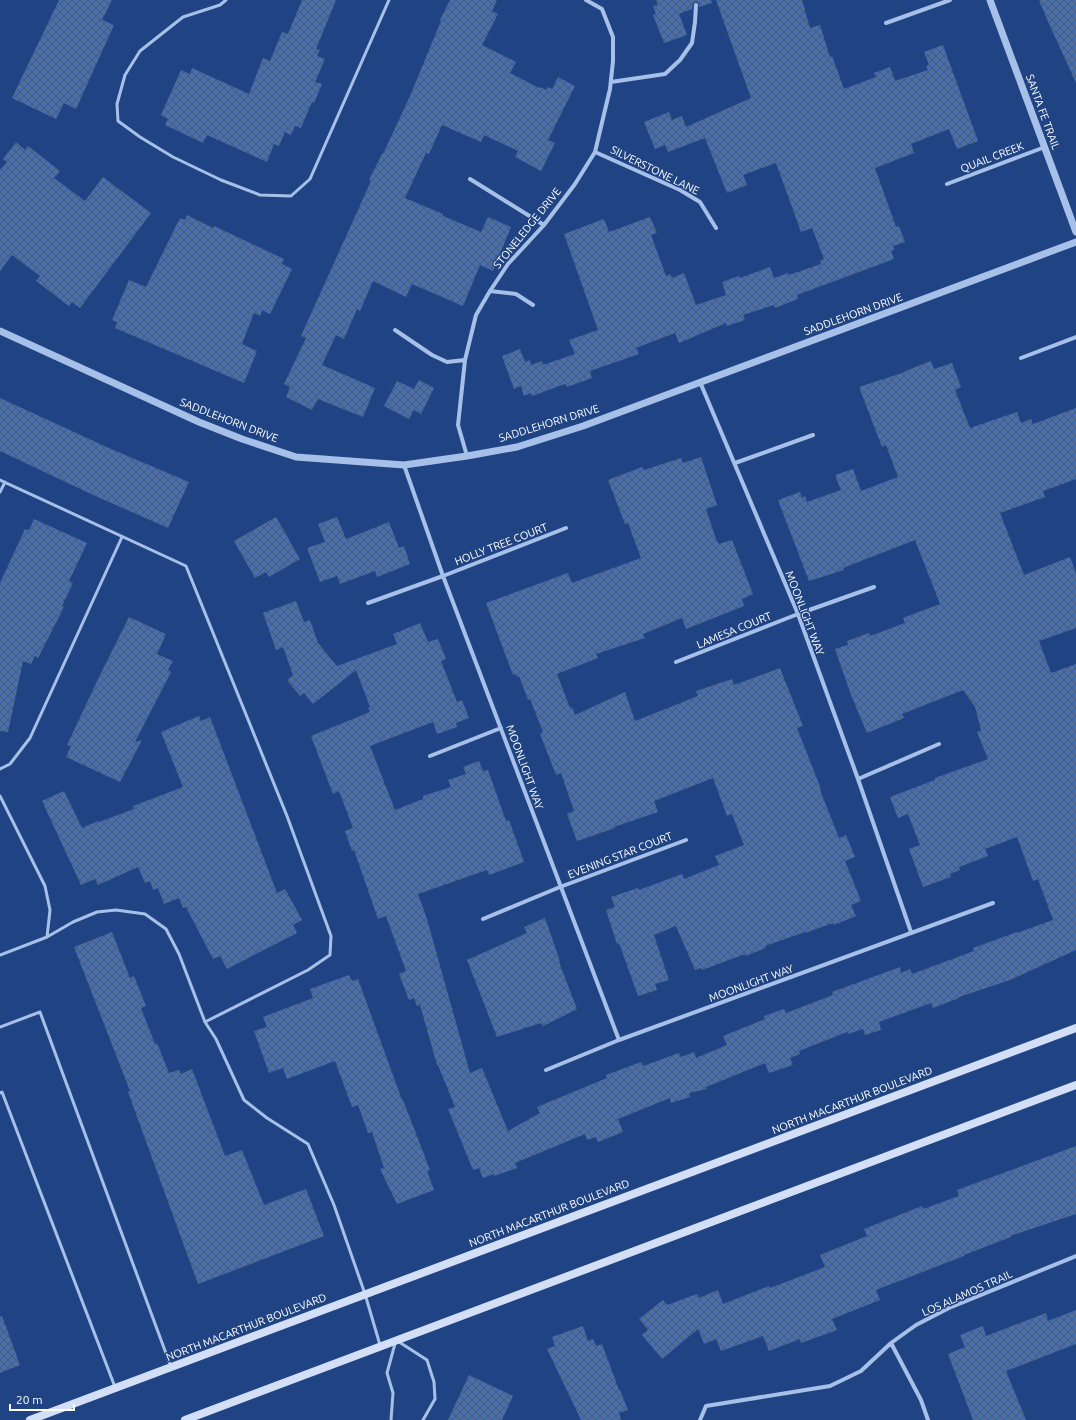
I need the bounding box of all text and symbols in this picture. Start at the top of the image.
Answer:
street label: SANTA FE TRAIL [1024,73,1062,152]
street label: QUAIL CREEK [959,139,1026,175]
street label: SILVERSTONE LANE [609,143,701,197]
street label: STONELEDGE DRIVE [491,185,563,271]
street label: SADDLEHORN DRIVE [802,291,904,337]
street label: SADDLEHORN DRIVE [178,396,280,444]
street label: SADDLEHORN DRIVE [497,402,601,444]
street label: HOLLY TREE COURT [453,521,549,567]
street label: MOONLIGHT WAY [783,569,827,657]
street label: LAMESA COURT [695,609,773,651]
street label: MOONLIGHT WAY [504,723,546,812]
street label: EVENING STAR COURT [566,829,674,881]
street label: MOONLIGHT WAY [707,962,796,1004]
street label: NORTH MACARTHUR BOULEVARD [770,1064,934,1136]
street label: NORTH MACARTHUR BOULEVARD [467,1177,631,1249]
street label: LOS ALAMOS TRAIL [920,1268,1014,1318]
street label: NORTH MACARTHUR BOULEVARD [164,1291,328,1363]
scale bar [10,1386,74,1412]
text: 20 m [16,1393,43,1406]

